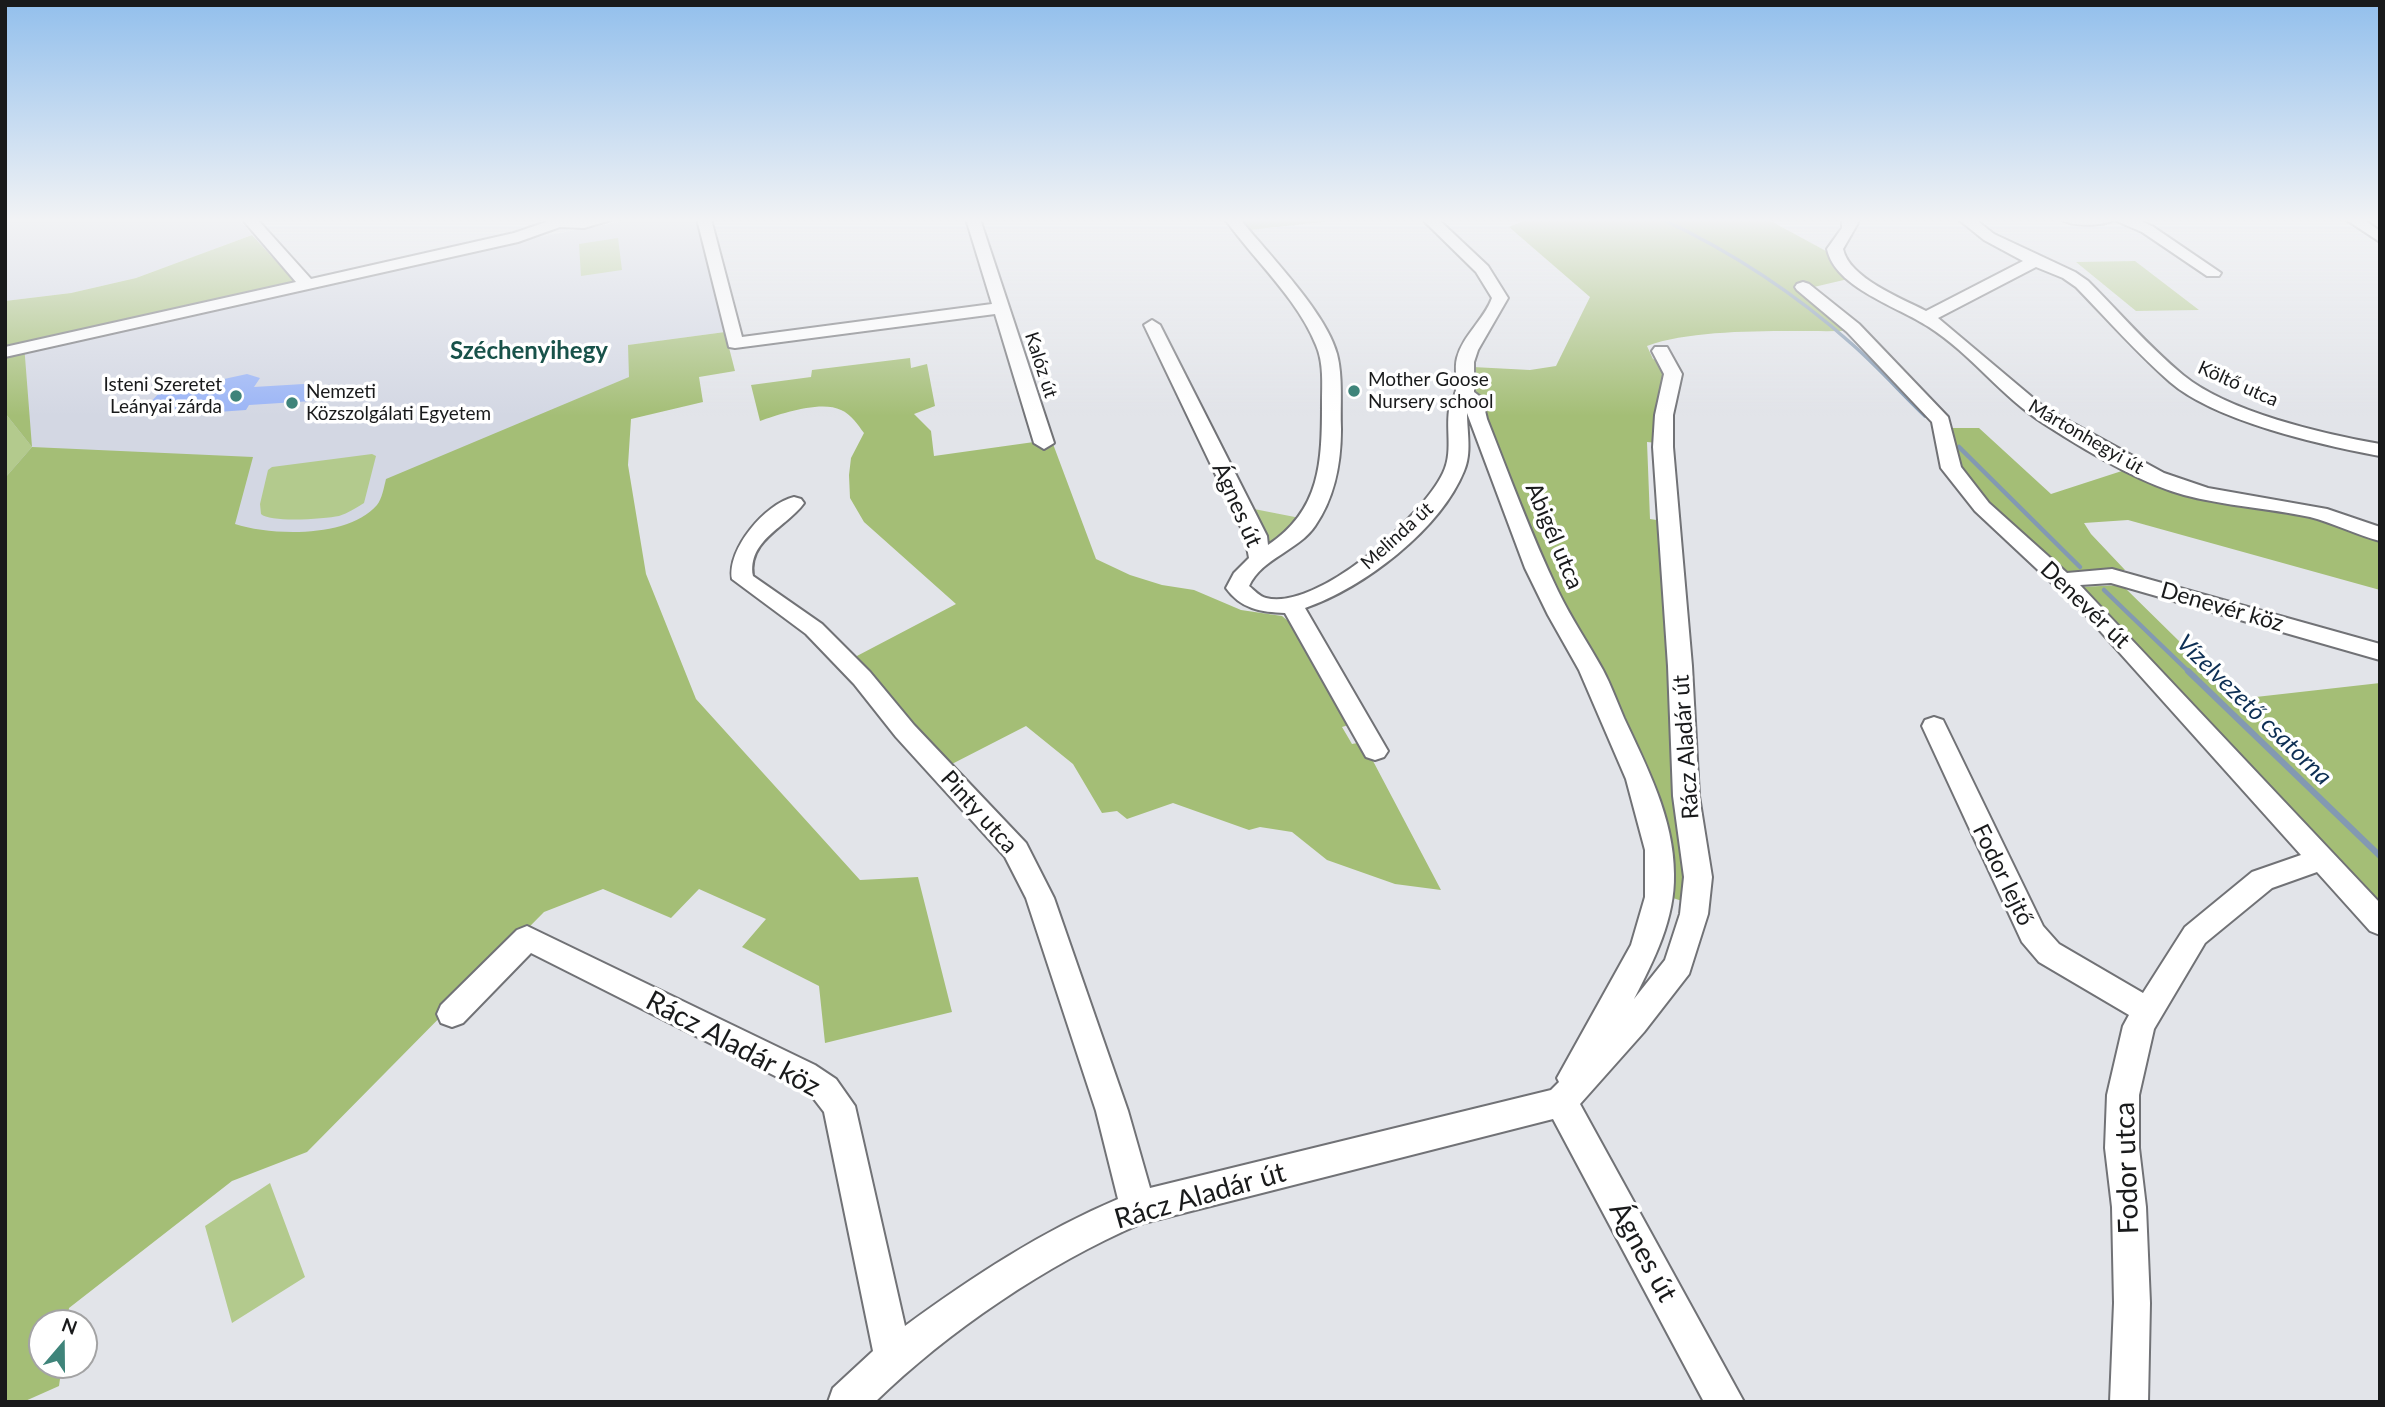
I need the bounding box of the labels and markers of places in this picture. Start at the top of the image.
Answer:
place label: Mother Goose Nursery school [1368,369,1494,413]
place label: Isteni Szeretet Leányai zárda [103,374,222,418]
place label: Nemzeti Közszolgálati Egyetem [306,381,491,425]
marker: Mother Goose Nursery school [1346,383,1362,399]
marker: Isteni Szeretet Leányai zárda [228,388,244,404]
marker: Nemzeti Közszolgálati Egyetem [284,395,300,411]

